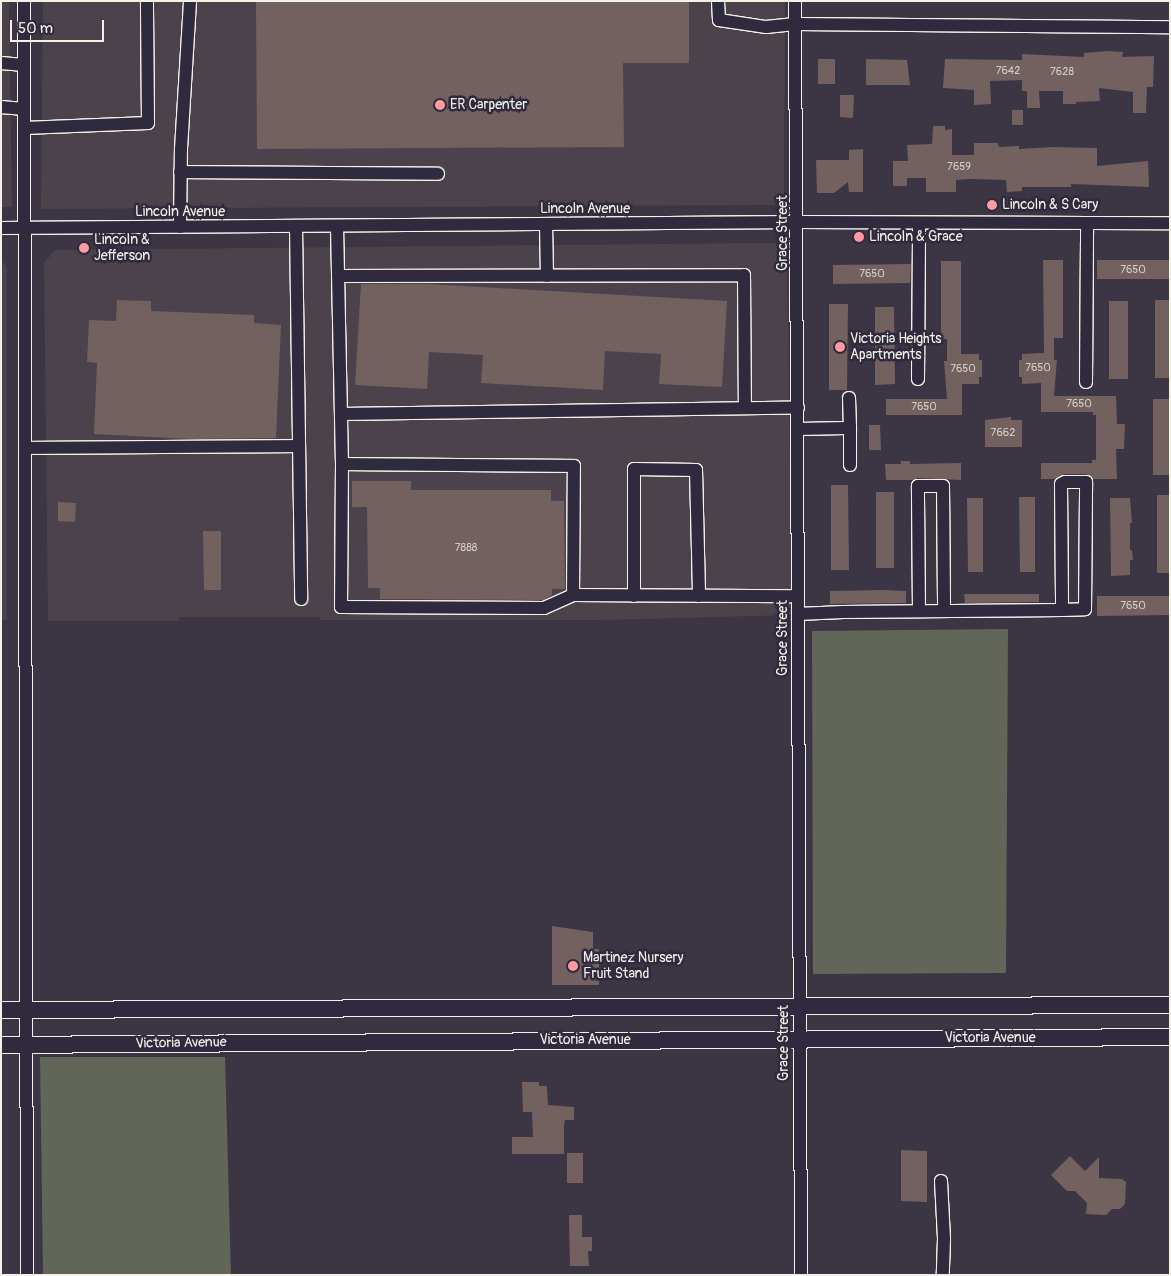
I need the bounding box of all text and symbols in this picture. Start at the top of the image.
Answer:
scale bar [12,10,106,42]
text: 50 m [18,19,53,38]
house number: 7642 [996,64,1020,78]
house number: 7628 [1050,65,1074,79]
place label: ER Carpenter [450,97,527,113]
marker: ER Carpenter [434,99,446,111]
house number: 7659 [947,160,971,174]
street label: Grace Street [775,195,791,271]
place label: Lincoln & S Cary [1002,197,1098,213]
marker: Lincoln & S Cary [986,199,998,211]
street label: Lincoln Avenue [540,201,630,217]
street label: Lincoln Avenue [135,204,225,220]
place label: Lincoln & Grace [869,229,963,245]
marker: Lincoln & Grace [853,231,865,243]
place label: Lincoln & Jefferson [94,232,150,264]
marker: Lincoln & Jefferson [78,242,90,254]
house number: 7650 [1120,263,1146,277]
house number: 7650 [859,267,885,281]
place label: Victoria Heights Apartments [850,331,942,364]
marker: Victoria Heights Apartments [834,341,846,353]
house number: 7650 [1025,361,1051,375]
house number: 7650 [950,362,976,376]
house number: 7650 [1066,397,1092,411]
house number: 7650 [911,400,937,414]
house number: 7662 [991,426,1015,440]
house number: 7888 [455,541,477,555]
house number: 7650 [1120,599,1146,613]
street label: Grace Street [775,600,791,676]
place label: Martinez Nursery Fruit Stand [583,950,683,982]
marker: Martinez Nursery Fruit Stand [567,960,579,972]
street label: Grace Street [776,1005,792,1081]
street label: Victoria Avenue [944,1030,1036,1046]
street label: Victoria Avenue [539,1032,631,1048]
street label: Victoria Avenue [135,1034,227,1052]

